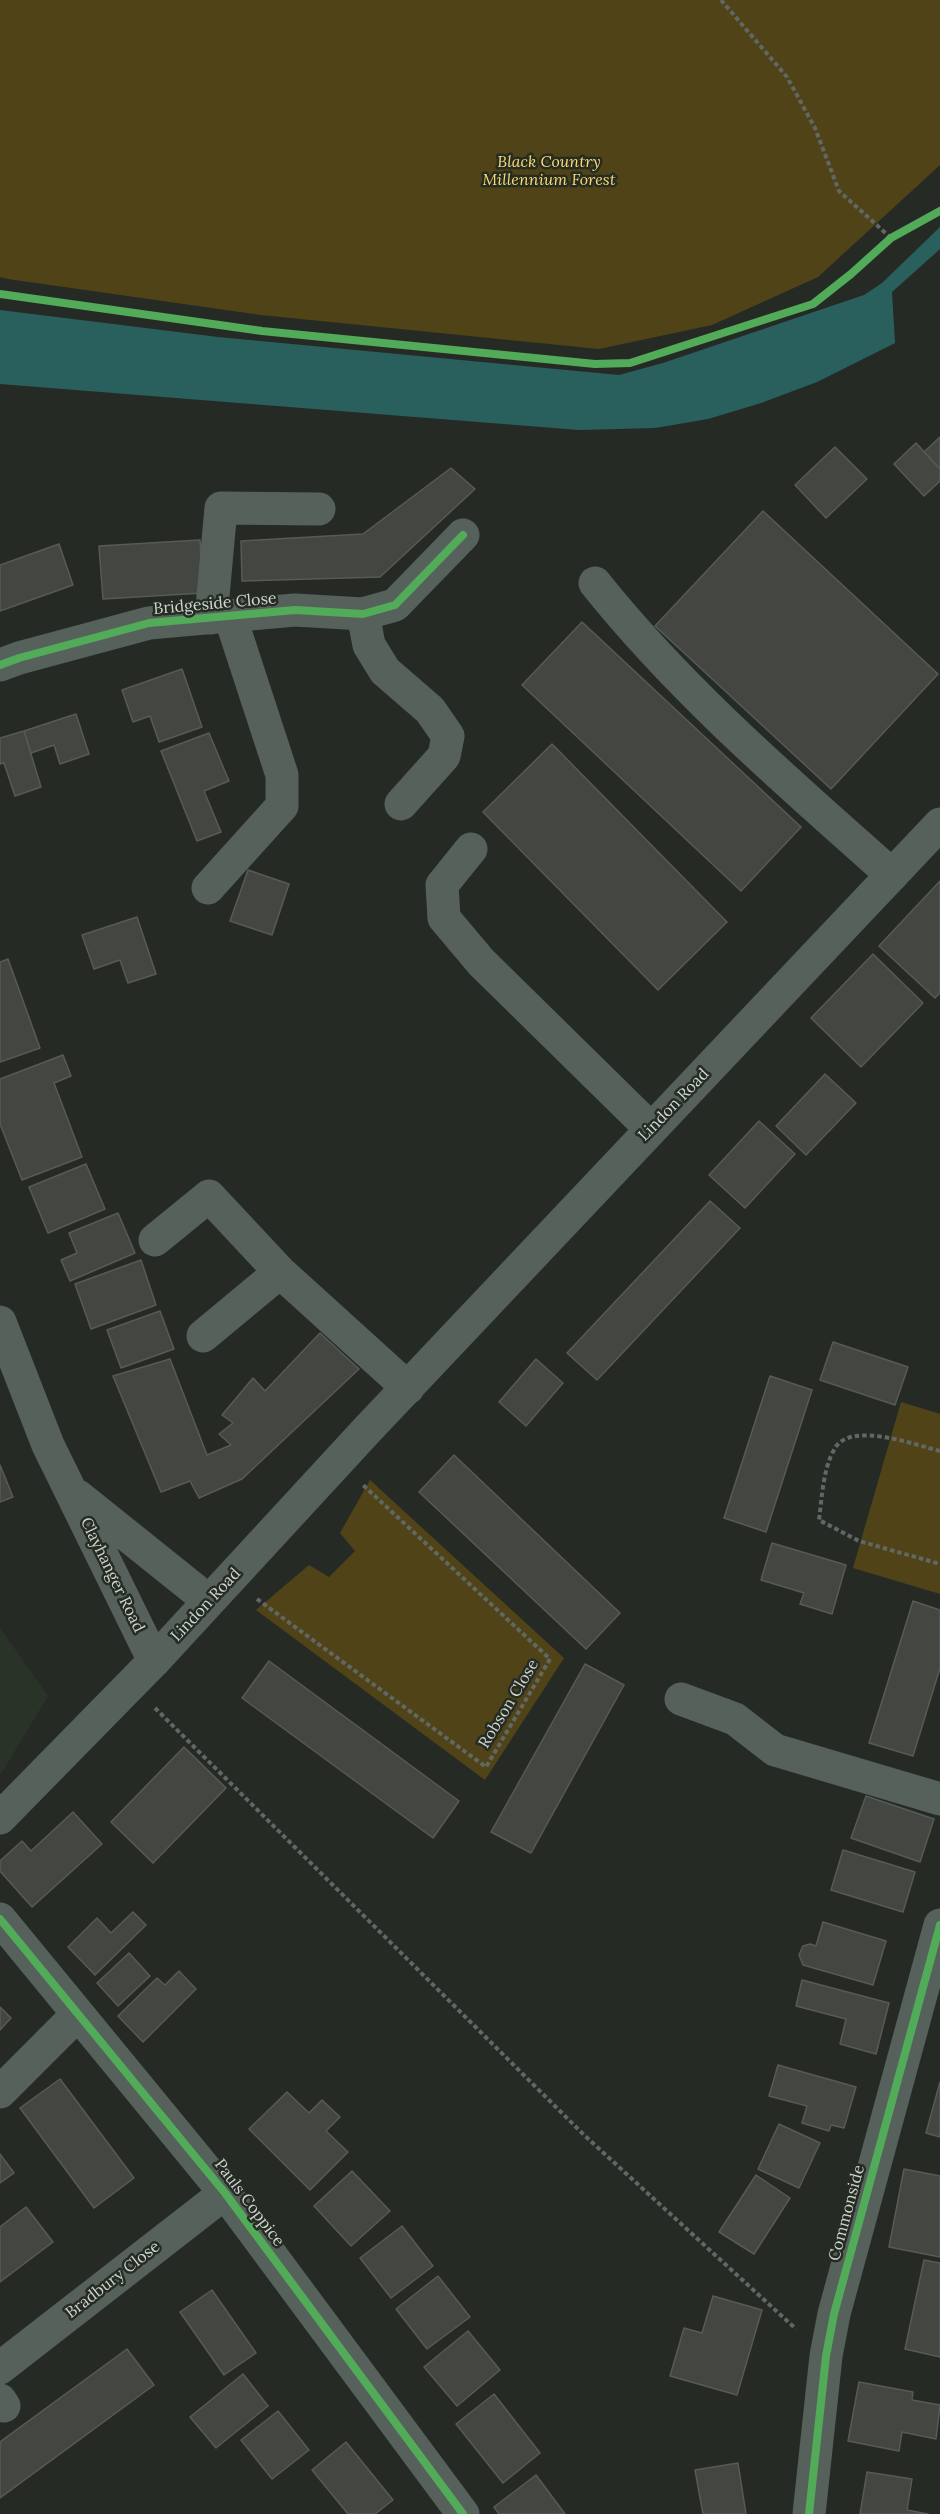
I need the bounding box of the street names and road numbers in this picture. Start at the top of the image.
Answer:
street label: Bridgeside Close [153,589,277,619]
street label: Lindon Road [635,1065,713,1145]
street label: Clayhanger Road [76,1515,148,1635]
street label: Lindon Road [167,1564,245,1646]
street label: Robson Close [475,1656,543,1752]
street label: Pauls Coppice [210,2155,288,2251]
street label: Commonside [825,2163,869,2263]
street label: Bradbury Close [62,2237,164,2323]

